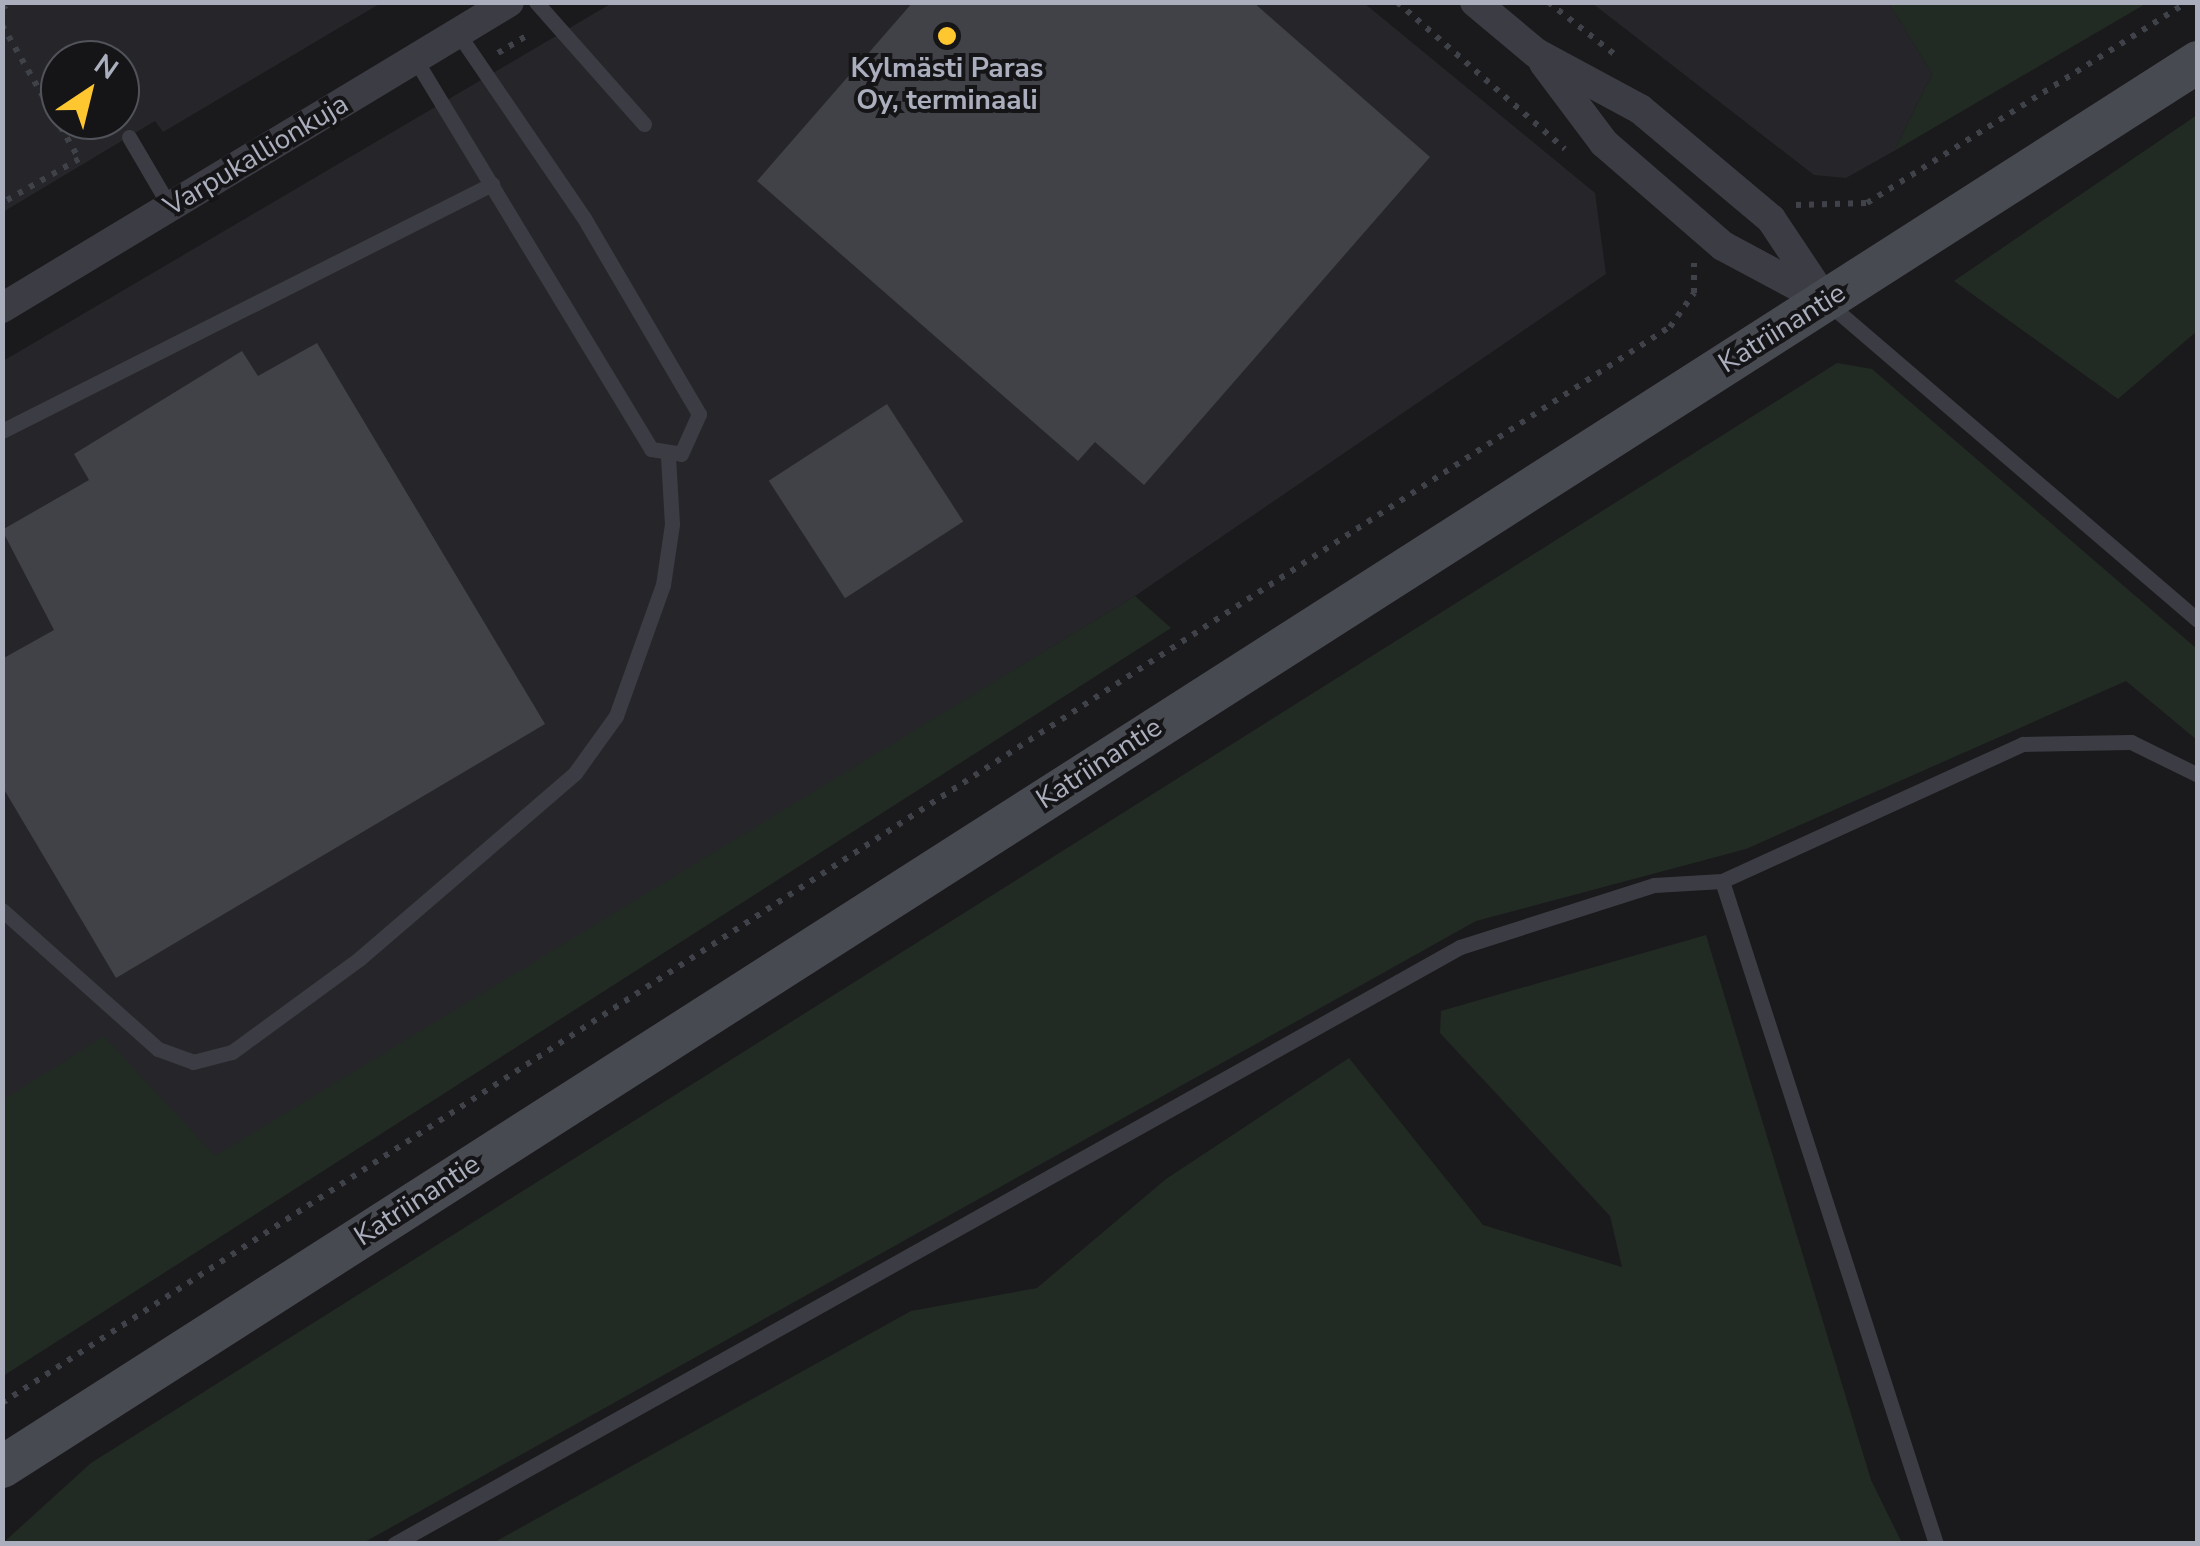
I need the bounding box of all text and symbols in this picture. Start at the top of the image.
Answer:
marker: Kylmästi Paras Oy, terminaali [936,25,958,47]
north arrow [40,40,140,140]
text: N [87,45,126,89]
place label: Kylmästi Paras Oy, terminaali [850,51,1044,117]
street label: Varpukallionkuja [158,87,354,223]
street label: Katriinantie [1712,276,1852,380]
street label: Katriinantie [1030,710,1168,816]
street label: Katriinantie [348,1147,486,1253]

